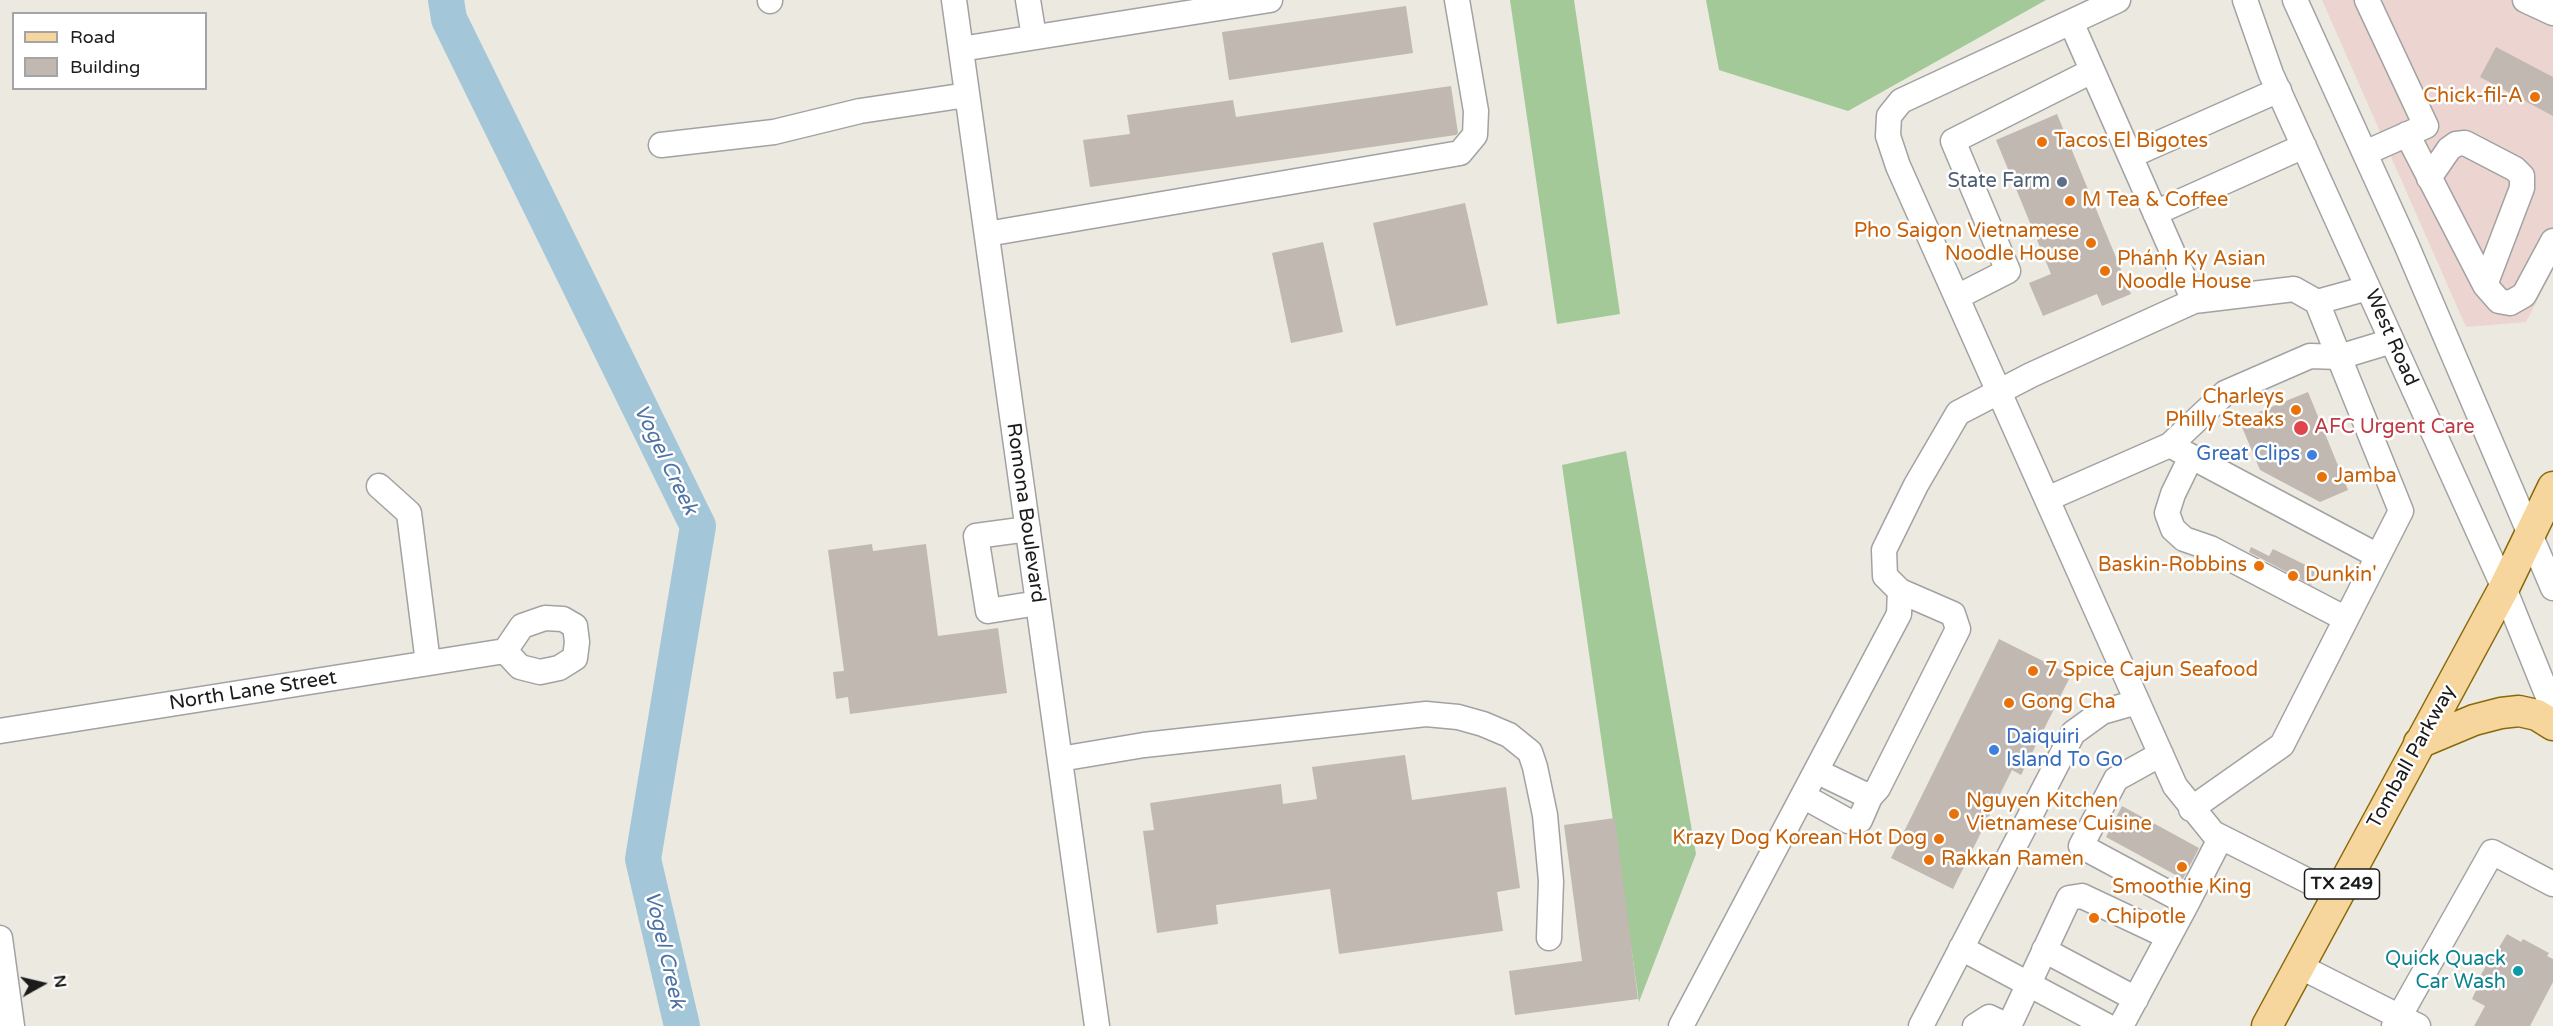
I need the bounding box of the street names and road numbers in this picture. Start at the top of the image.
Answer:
street label: West Road [2359,286,2423,390]
street label: Romona Boulevard [1000,421,1050,605]
street label: North Lane Street [168,666,338,716]
street label: Tomball Parkway [2363,681,2461,833]
road number: TX 249 [2304,869,2380,899]

